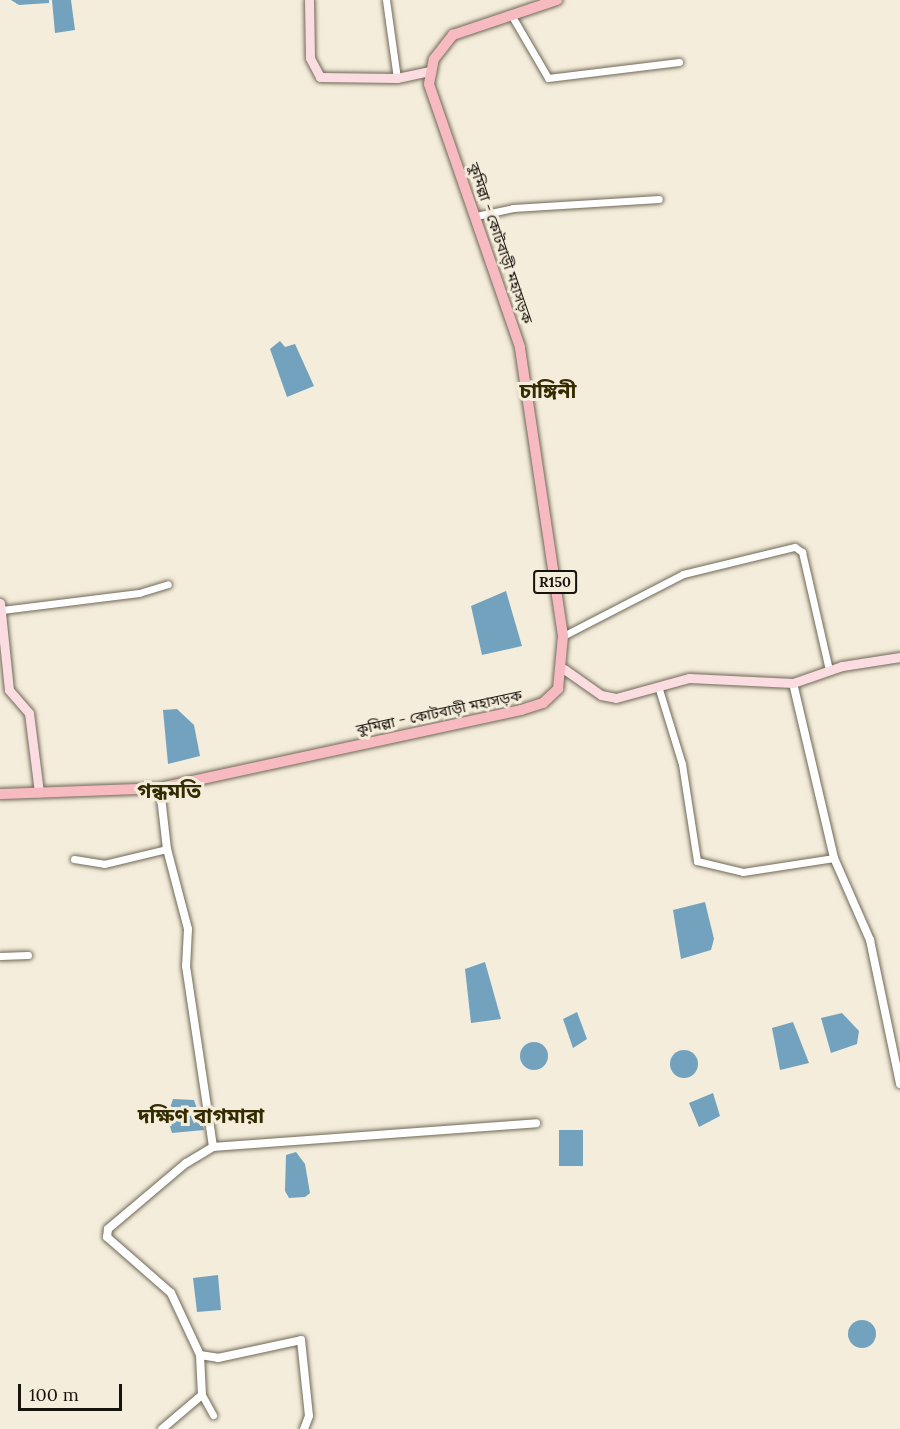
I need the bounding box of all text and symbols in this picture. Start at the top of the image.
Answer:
street label: কুমিল্লা - কোটবাড়ী মহাসড়ক [465,160,537,326]
district label: চাঙ্গিনী [520,378,576,404]
road number: R150 [532,571,578,593]
street label: কুমিল্লা - কোটবাড়ী মহাসড়ক [354,686,524,738]
district label: গন্ধমতি [137,778,201,804]
district label: দক্ষিণ বাগমারা [138,1103,264,1129]
scale bar [21,1372,124,1410]
text: 100 m [29,1383,79,1406]

